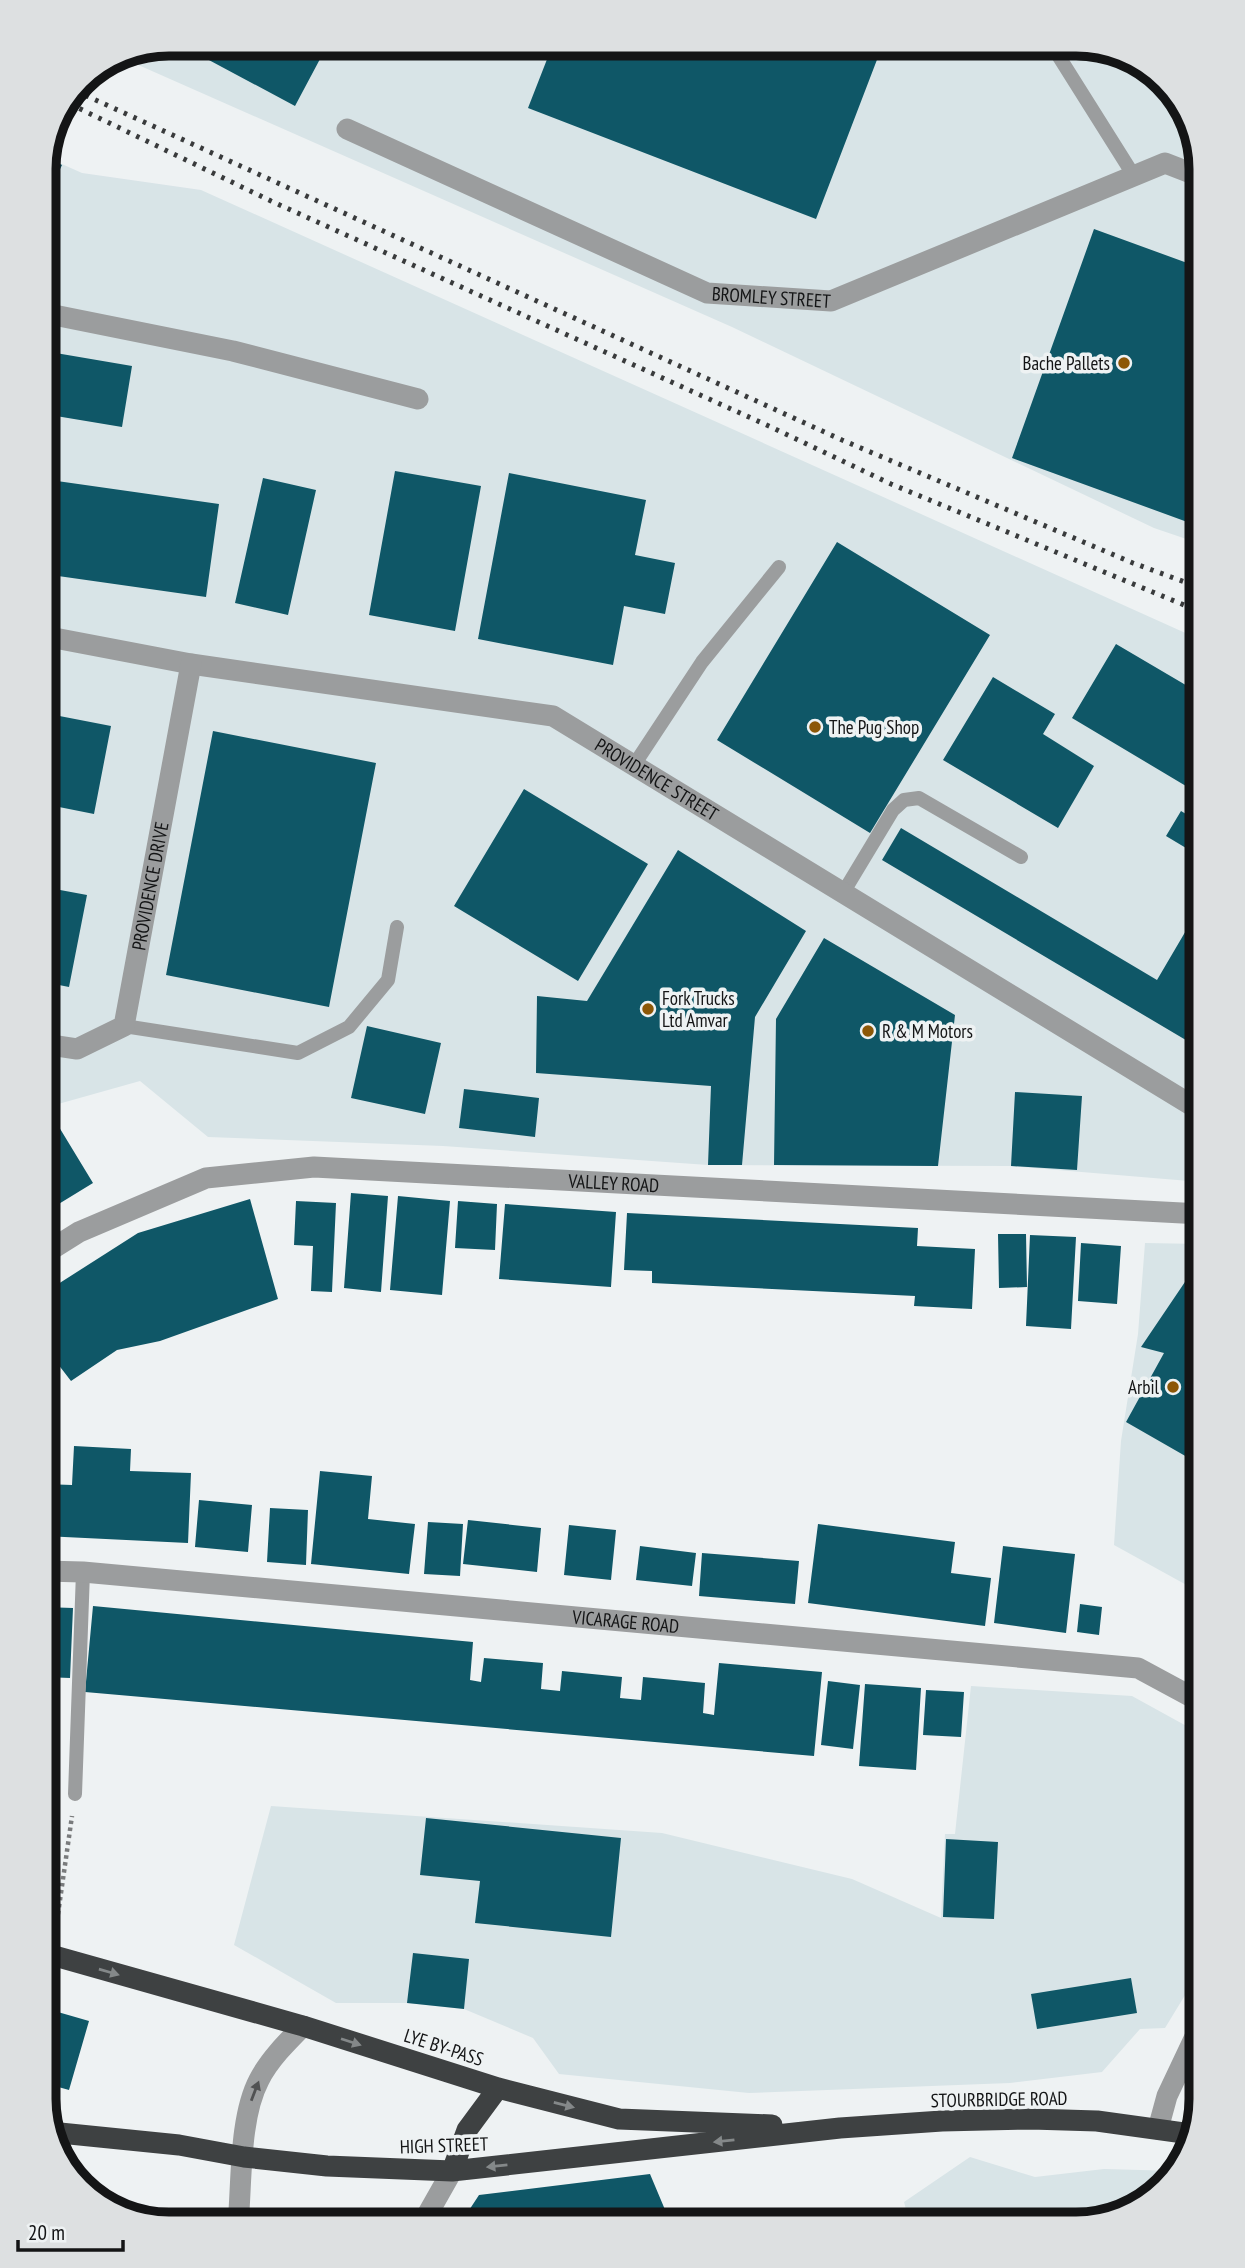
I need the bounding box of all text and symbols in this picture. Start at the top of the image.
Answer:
street label: BROMLEY STREET [711,281,832,313]
place label: Bache Pallets [1022,351,1110,375]
marker: Bache Pallets [1116,355,1132,371]
place label: The Pug Shop [829,715,919,739]
marker: The Pug Shop [807,719,823,735]
street label: PROVIDENCE STREET [591,733,723,826]
street label: PROVIDENCE DRIVE [126,820,174,952]
place label: Fork Trucks Ltd Amvar [662,986,735,1032]
marker: Fork Trucks Ltd Amvar [640,1001,656,1017]
place label: R & M Motors [882,1019,973,1043]
marker: R & M Motors [860,1023,876,1039]
street label: VALLEY ROAD [567,1168,660,1197]
place label: Arbil [1128,1375,1160,1399]
marker: Arbil [1165,1379,1181,1395]
street label: VICARAGE ROAD [570,1605,680,1638]
one-way arrow [98,1967,120,1978]
street label: LYE BY-PASS [401,2023,487,2071]
one-way arrow [341,2037,362,2047]
one-way arrow [250,2080,261,2101]
street label: STOURBRIDGE ROAD [930,2086,1068,2112]
one-way arrow [553,2100,575,2111]
street label: HIGH STREET [399,2131,489,2159]
one-way arrow [712,2135,734,2146]
one-way arrow [486,2160,508,2171]
scale bar [18,2208,122,2252]
text: 20 m [28,2219,65,2246]

